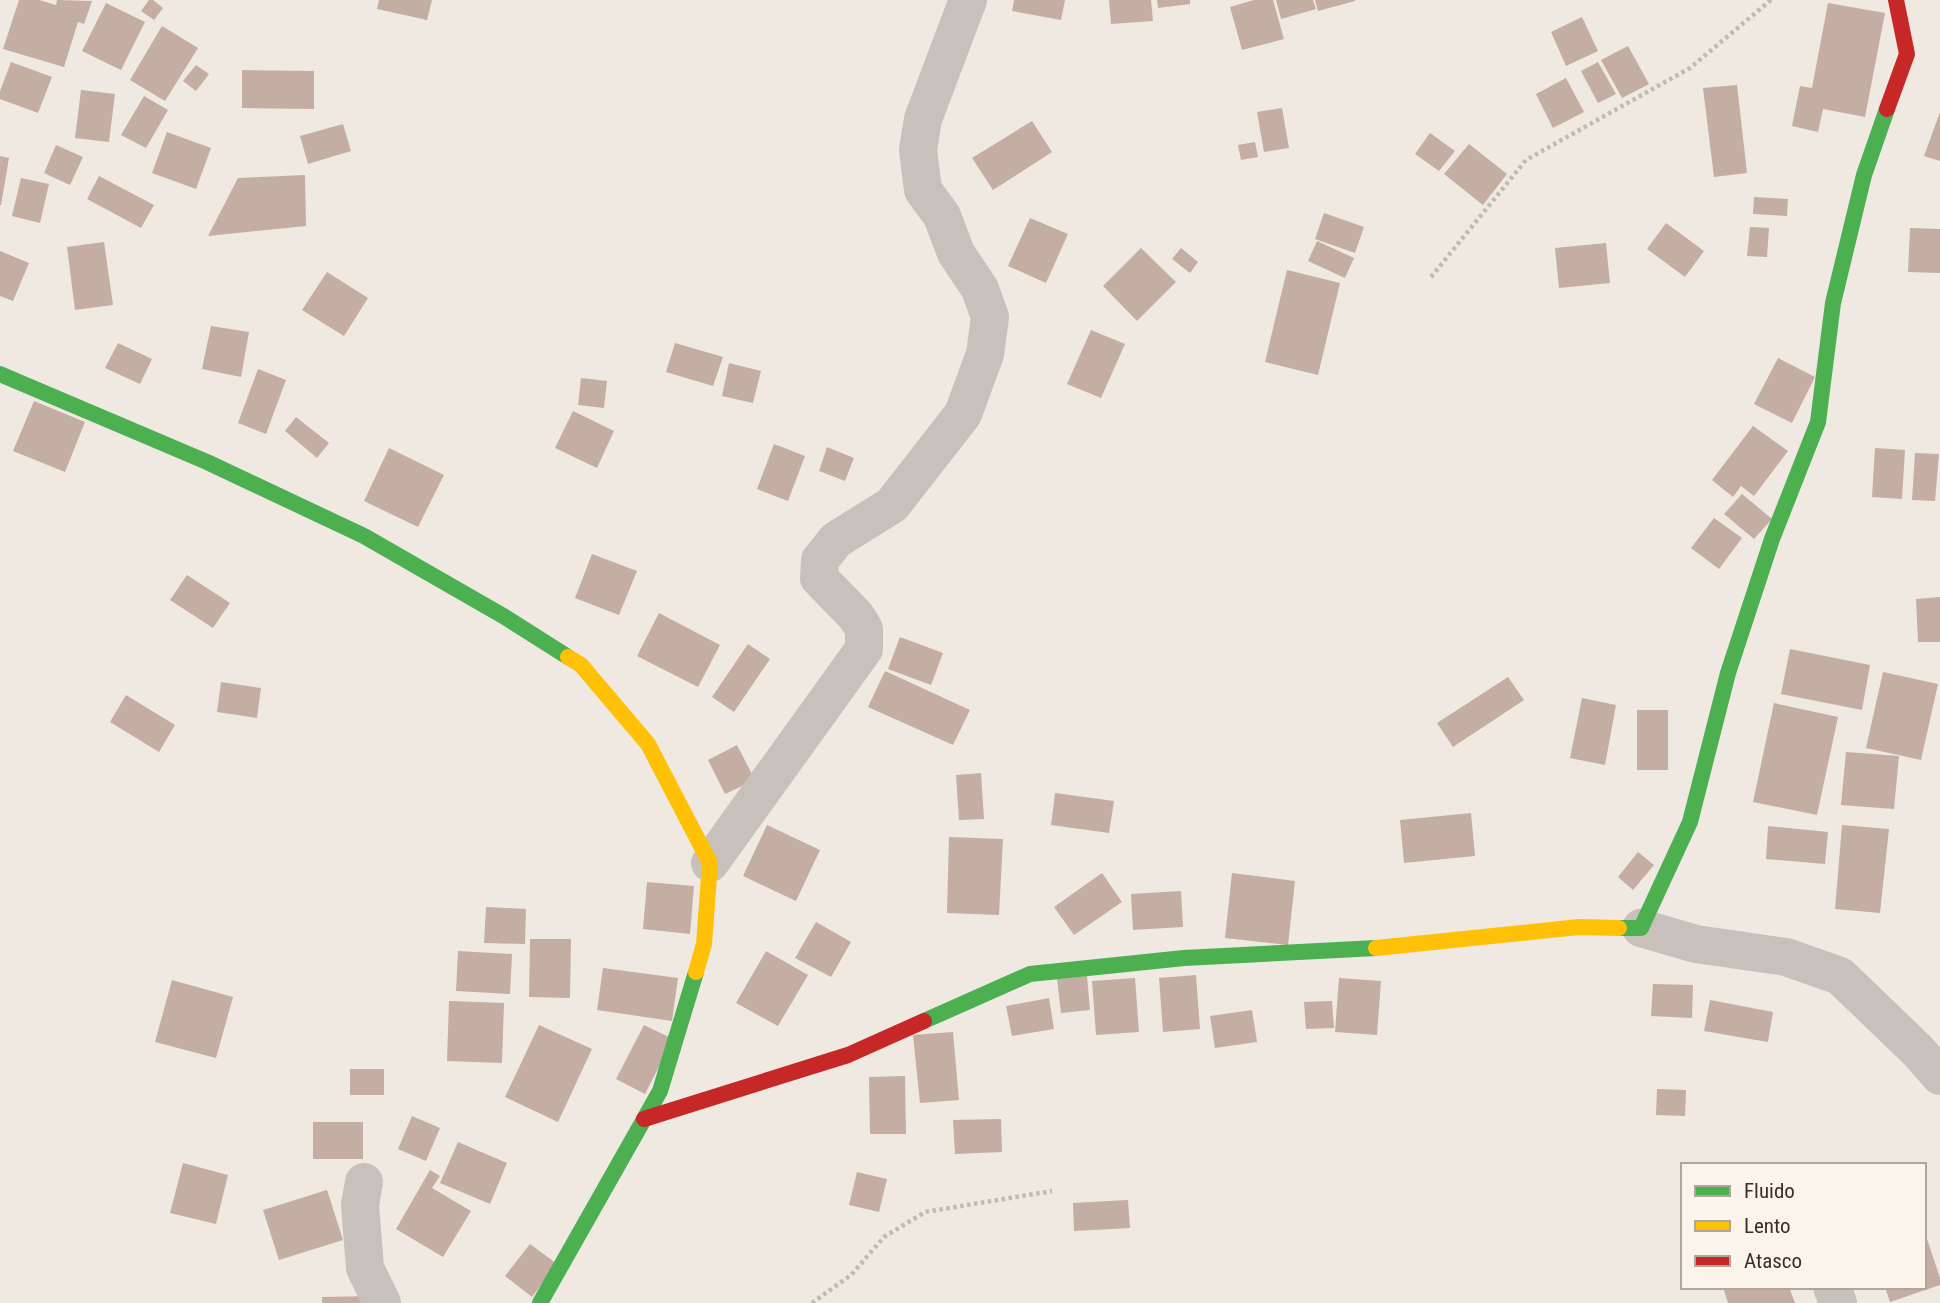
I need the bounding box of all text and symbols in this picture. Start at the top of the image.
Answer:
legend [1681,1163,1926,1289]
text: Fluido [1744,1179,1795,1203]
text: Lento [1744,1214,1791,1238]
text: Atasco [1744,1249,1802,1273]

